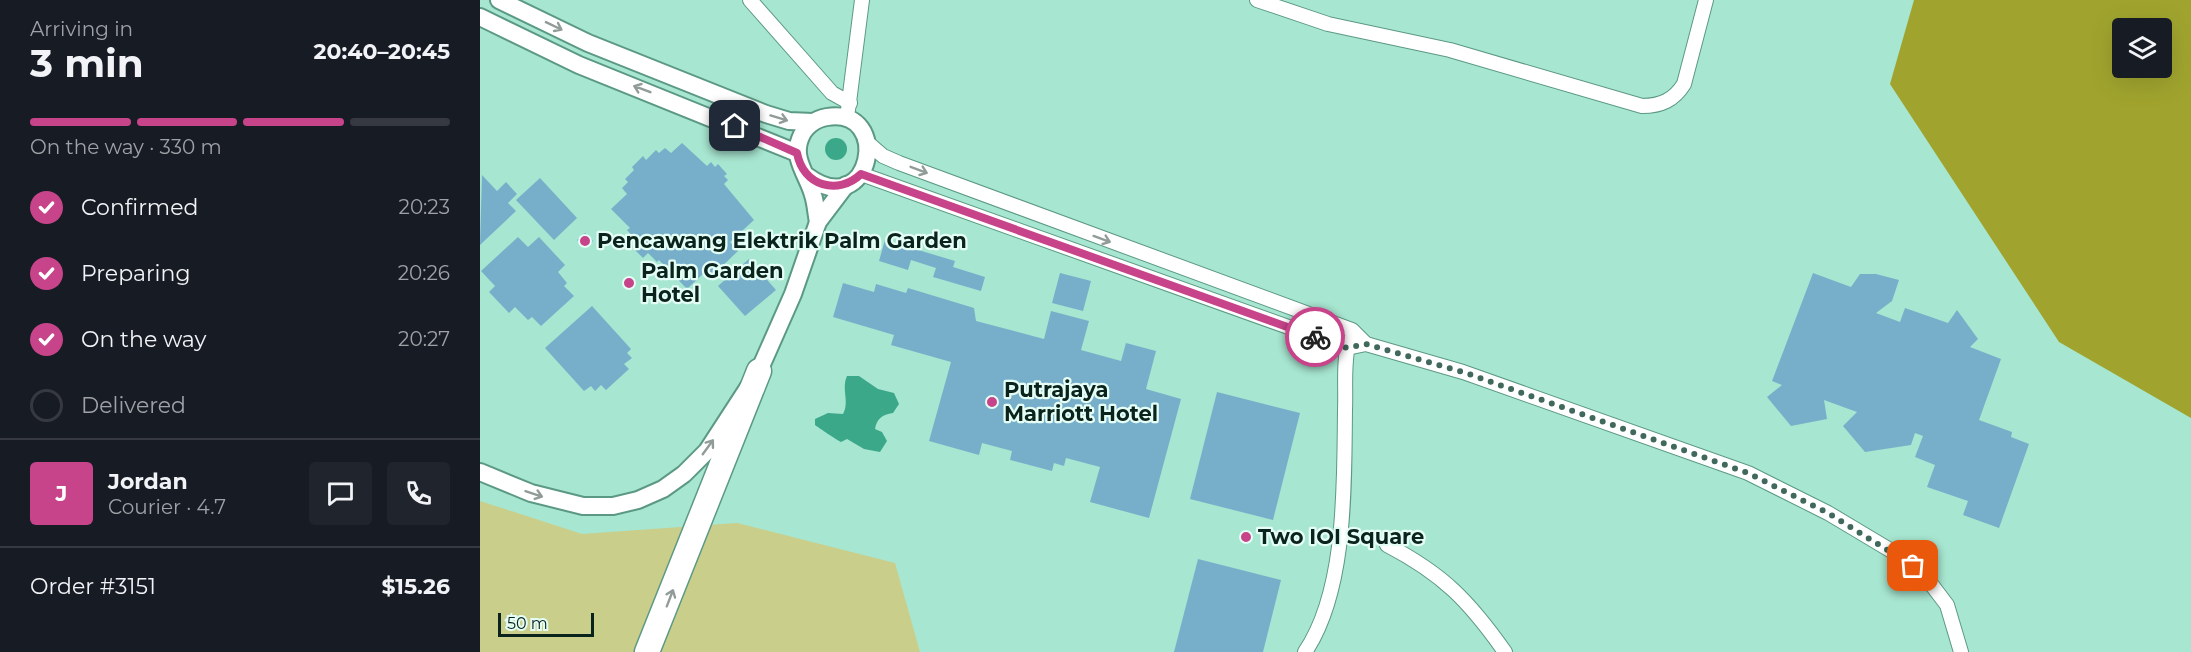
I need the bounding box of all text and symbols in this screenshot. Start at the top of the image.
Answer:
text: Arriving in [30,17,133,41]
map controls [2112,18,2172,78]
button: layers [2112,18,2172,78]
one-way arrow [544,21,562,33]
text: 20:40–20:45 [314,38,450,65]
text: 3 min [30,39,144,87]
one-way arrow [633,83,652,94]
pin [709,100,760,151]
icon: home [718,109,751,142]
one-way arrow [769,113,788,124]
text: On the way · 330 m [30,135,222,159]
one-way arrow [909,166,928,177]
icon: check [30,191,63,224]
text: Confirmed [81,194,198,221]
text: 20:23 [399,195,450,219]
place label: Pencawang Elektrik Palm Garden [597,228,967,253]
marker: Pencawang Elektrik Palm Garden [578,234,592,248]
one-way arrow [1092,234,1110,245]
icon: check [30,257,63,290]
place label: Palm Garden Hotel [641,258,784,307]
text: Preparing [81,260,190,287]
text: 20:26 [398,261,450,285]
marker: Palm Garden Hotel [622,276,636,290]
courier [1285,307,1345,367]
icon: bike [1299,321,1332,354]
icon: check [30,323,63,356]
text: On the way [81,326,206,353]
text: 20:27 [398,327,450,351]
place label: Putrajaya Marriott Hotel [1004,377,1158,426]
text: Delivered [81,392,186,419]
marker: Putrajaya Marriott Hotel [985,395,999,409]
one-way arrow [702,440,714,456]
button: chat [309,462,372,525]
button: phone [387,462,450,525]
text: Jordan [108,468,188,495]
text: J [56,480,67,507]
one-way arrow [524,489,543,500]
text: Courier · 4.7 [108,495,226,519]
place label: Two IOI Square [1258,524,1424,549]
marker: Two IOI Square [1239,530,1253,544]
pin [1887,540,1938,591]
icon: bag [1896,549,1929,582]
text: Order #3151 [30,573,156,600]
text: $15.26 [381,573,450,600]
one-way arrow [665,589,676,608]
scale bar [498,610,594,638]
text: 50 m [507,614,548,633]

